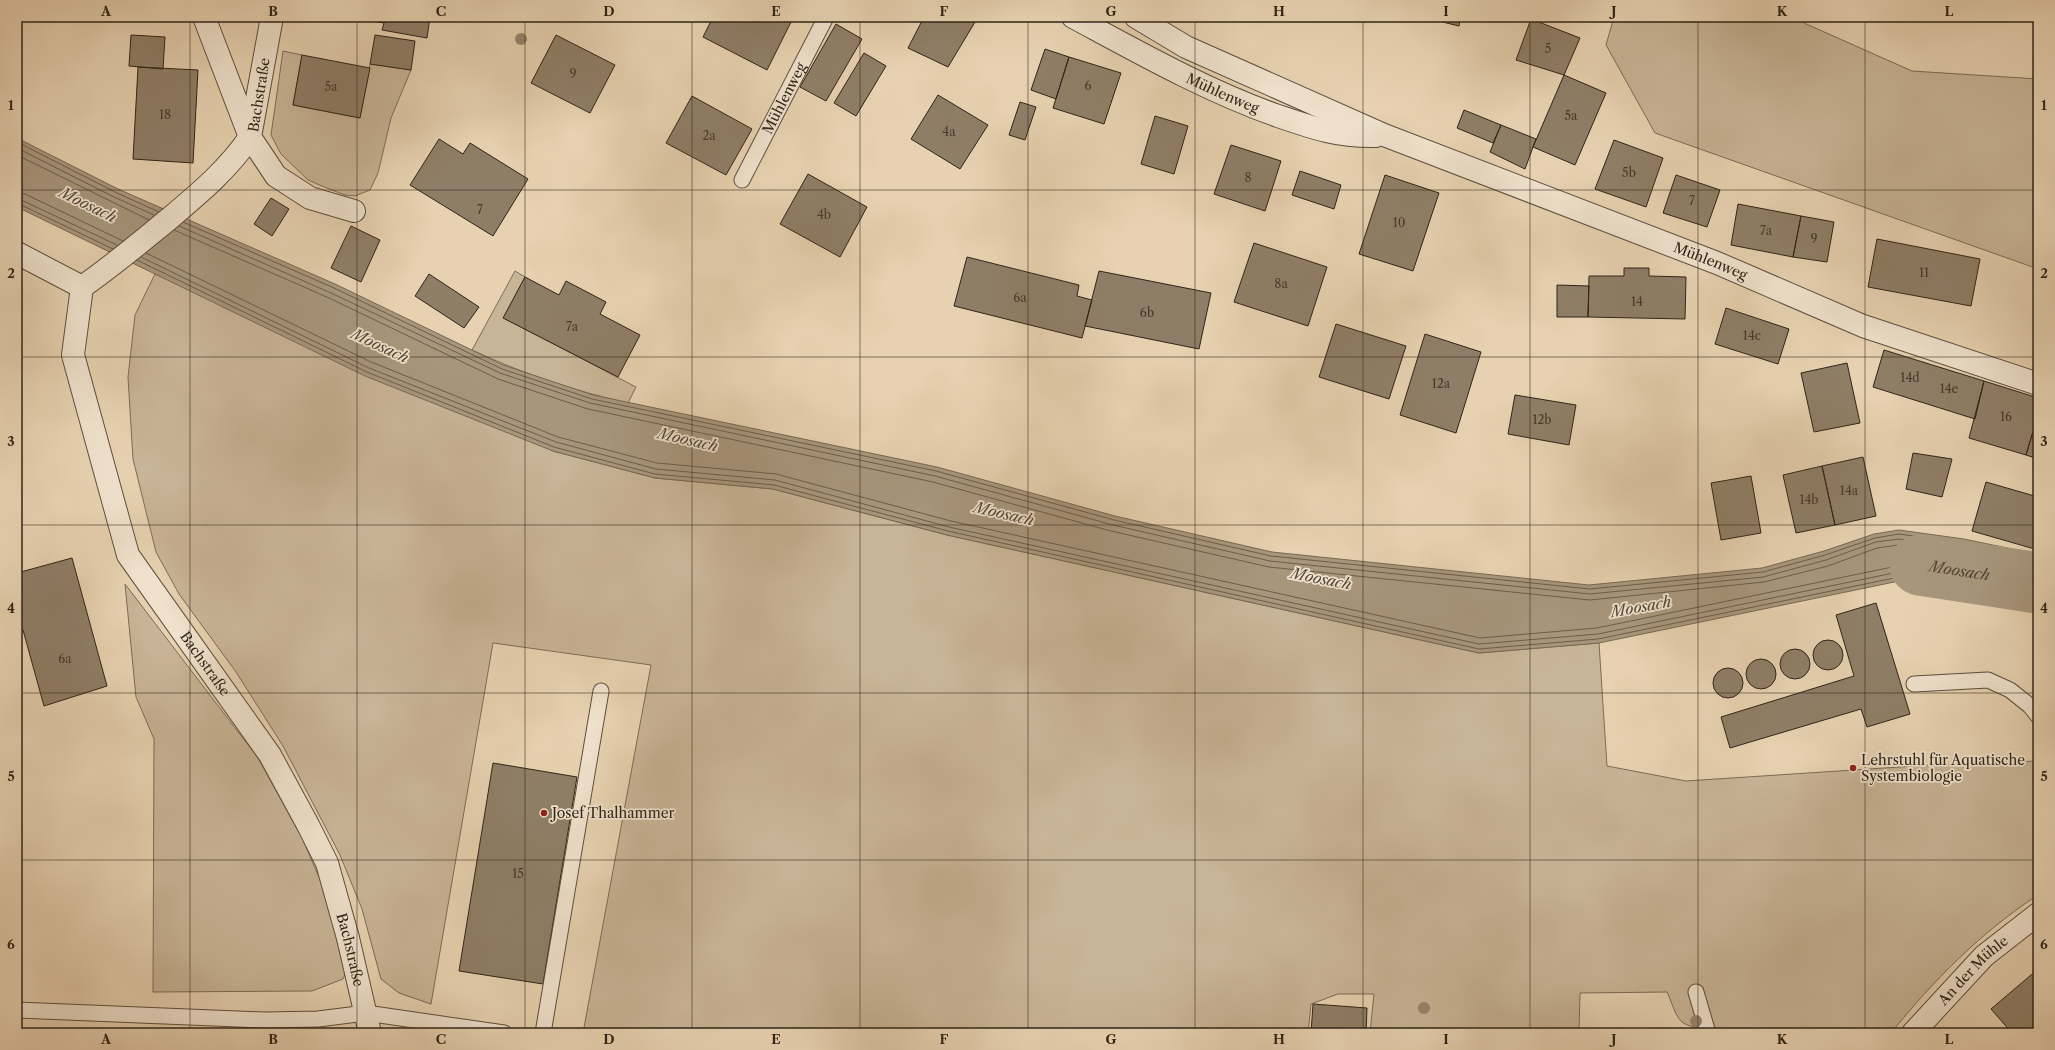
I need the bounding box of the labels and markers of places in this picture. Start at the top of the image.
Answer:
place label: Lehrstuhl für Aquatische Systembiologie [1861,751,2025,785]
marker: Lehrstuhl für Aquatische Systembiologie [1848,763,1858,773]
place label: Josef Thalhammer [550,804,675,822]
marker: Josef Thalhammer [539,808,549,818]

